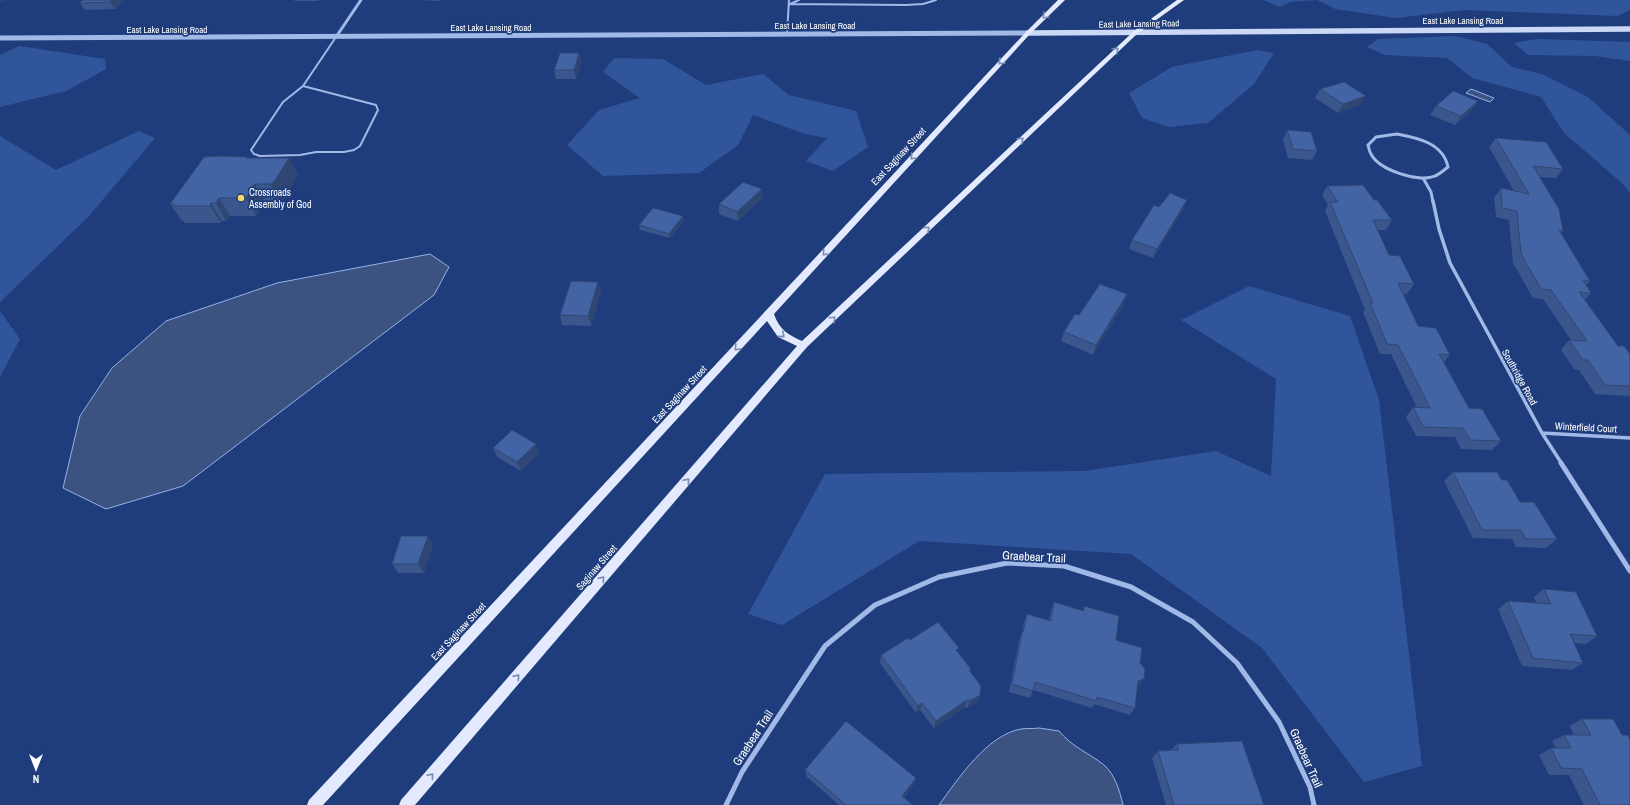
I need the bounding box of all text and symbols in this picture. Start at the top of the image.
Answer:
one-way arrow [1042,12,1050,19]
street label: East Lake Lansing Road [1423,15,1503,27]
street label: East Lake Lansing Road [1098,17,1180,31]
street label: East Lake Lansing Road [775,20,855,32]
street label: East Lake Lansing Road [451,22,531,34]
street label: East Lake Lansing Road [127,24,207,36]
one-way arrow [1111,48,1119,55]
one-way arrow [999,57,1006,64]
street label: East Saginaw Street [868,124,929,188]
one-way arrow [1017,138,1024,145]
one-way arrow [910,152,918,160]
place label: Crossroads Assembly of God [248,186,311,211]
marker: Crossroads Assembly of God [236,193,246,203]
one-way arrow [922,226,930,234]
one-way arrow [822,248,830,256]
one-way arrow [828,316,836,323]
one-way arrow [777,330,784,337]
one-way arrow [734,343,742,351]
street label: Southridge Road [1499,347,1540,408]
street label: East Saginaw Street [649,362,710,426]
street label: Winterfield Court [1555,419,1618,436]
one-way arrow [682,478,689,486]
street label: Saginaw Street [573,541,620,593]
street label: Graebear Trail [1002,547,1066,567]
one-way arrow [597,576,604,584]
street label: East Saginaw Street [428,599,489,663]
one-way arrow [512,675,519,682]
street label: Graebear Trail [729,707,777,769]
street label: Graebear Trail [1286,726,1326,790]
north arrow [16,749,56,789]
text: N [33,772,39,786]
one-way arrow [427,773,434,780]

